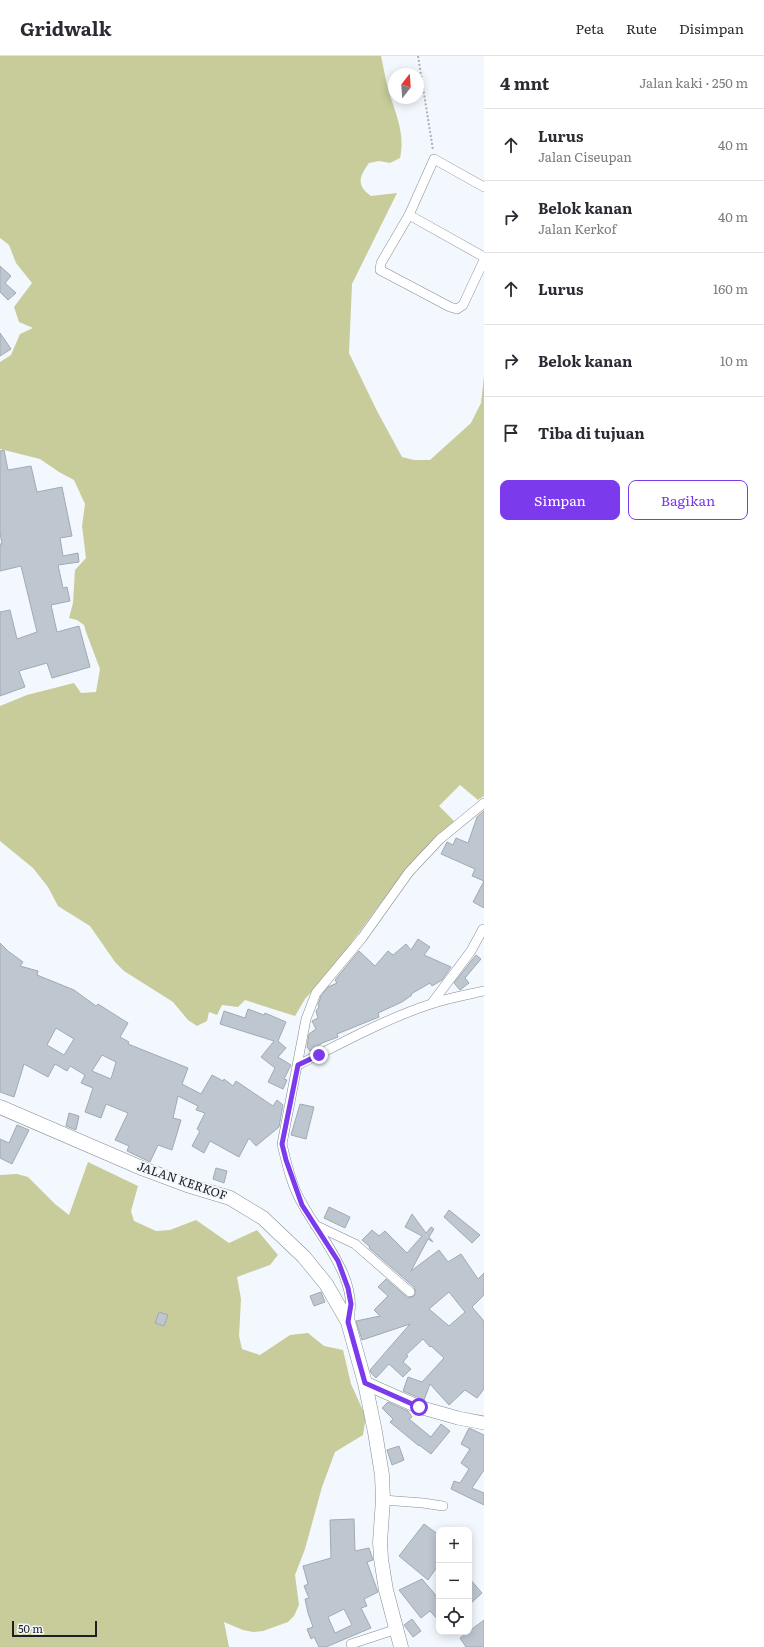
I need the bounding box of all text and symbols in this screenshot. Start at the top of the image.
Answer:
text: Gridwalk [20,14,111,42]
text: Peta [575,18,604,38]
text: Rute [626,18,657,38]
text: Disimpan [679,18,744,38]
north arrow [388,68,424,104]
text: 4 mnt [500,70,549,95]
text: Jalan kaki · 250 m [639,73,748,92]
text: Lurus [538,124,583,147]
icon: ahead [500,134,522,156]
text: 40 m [718,135,748,154]
text: Jalan Ciseupan [538,147,632,166]
text: Belok kanan [538,196,632,219]
icon: right [500,206,522,228]
text: 40 m [718,207,748,226]
text: Jalan Kerkof [538,219,617,238]
text: Lurus [538,277,583,300]
icon: ahead [500,278,522,300]
text: 160 m [713,279,748,298]
text: Belok kanan [538,349,632,372]
icon: right [500,350,522,372]
text: 10 m [720,351,748,370]
text: Tiba di tujuan [538,421,645,444]
icon: arrive [500,422,522,444]
button: Simpan [500,480,620,520]
button: Bagikan [628,480,748,520]
route end [310,1046,328,1064]
street label: JALAN KERKOF [135,1156,230,1204]
route start [410,1398,428,1416]
map controls [436,1527,472,1635]
button: + [436,1527,472,1563]
button: − [436,1563,472,1599]
button: locate [436,1599,472,1635]
scale bar [12,1619,97,1638]
text: 50 m [18,1620,43,1636]

